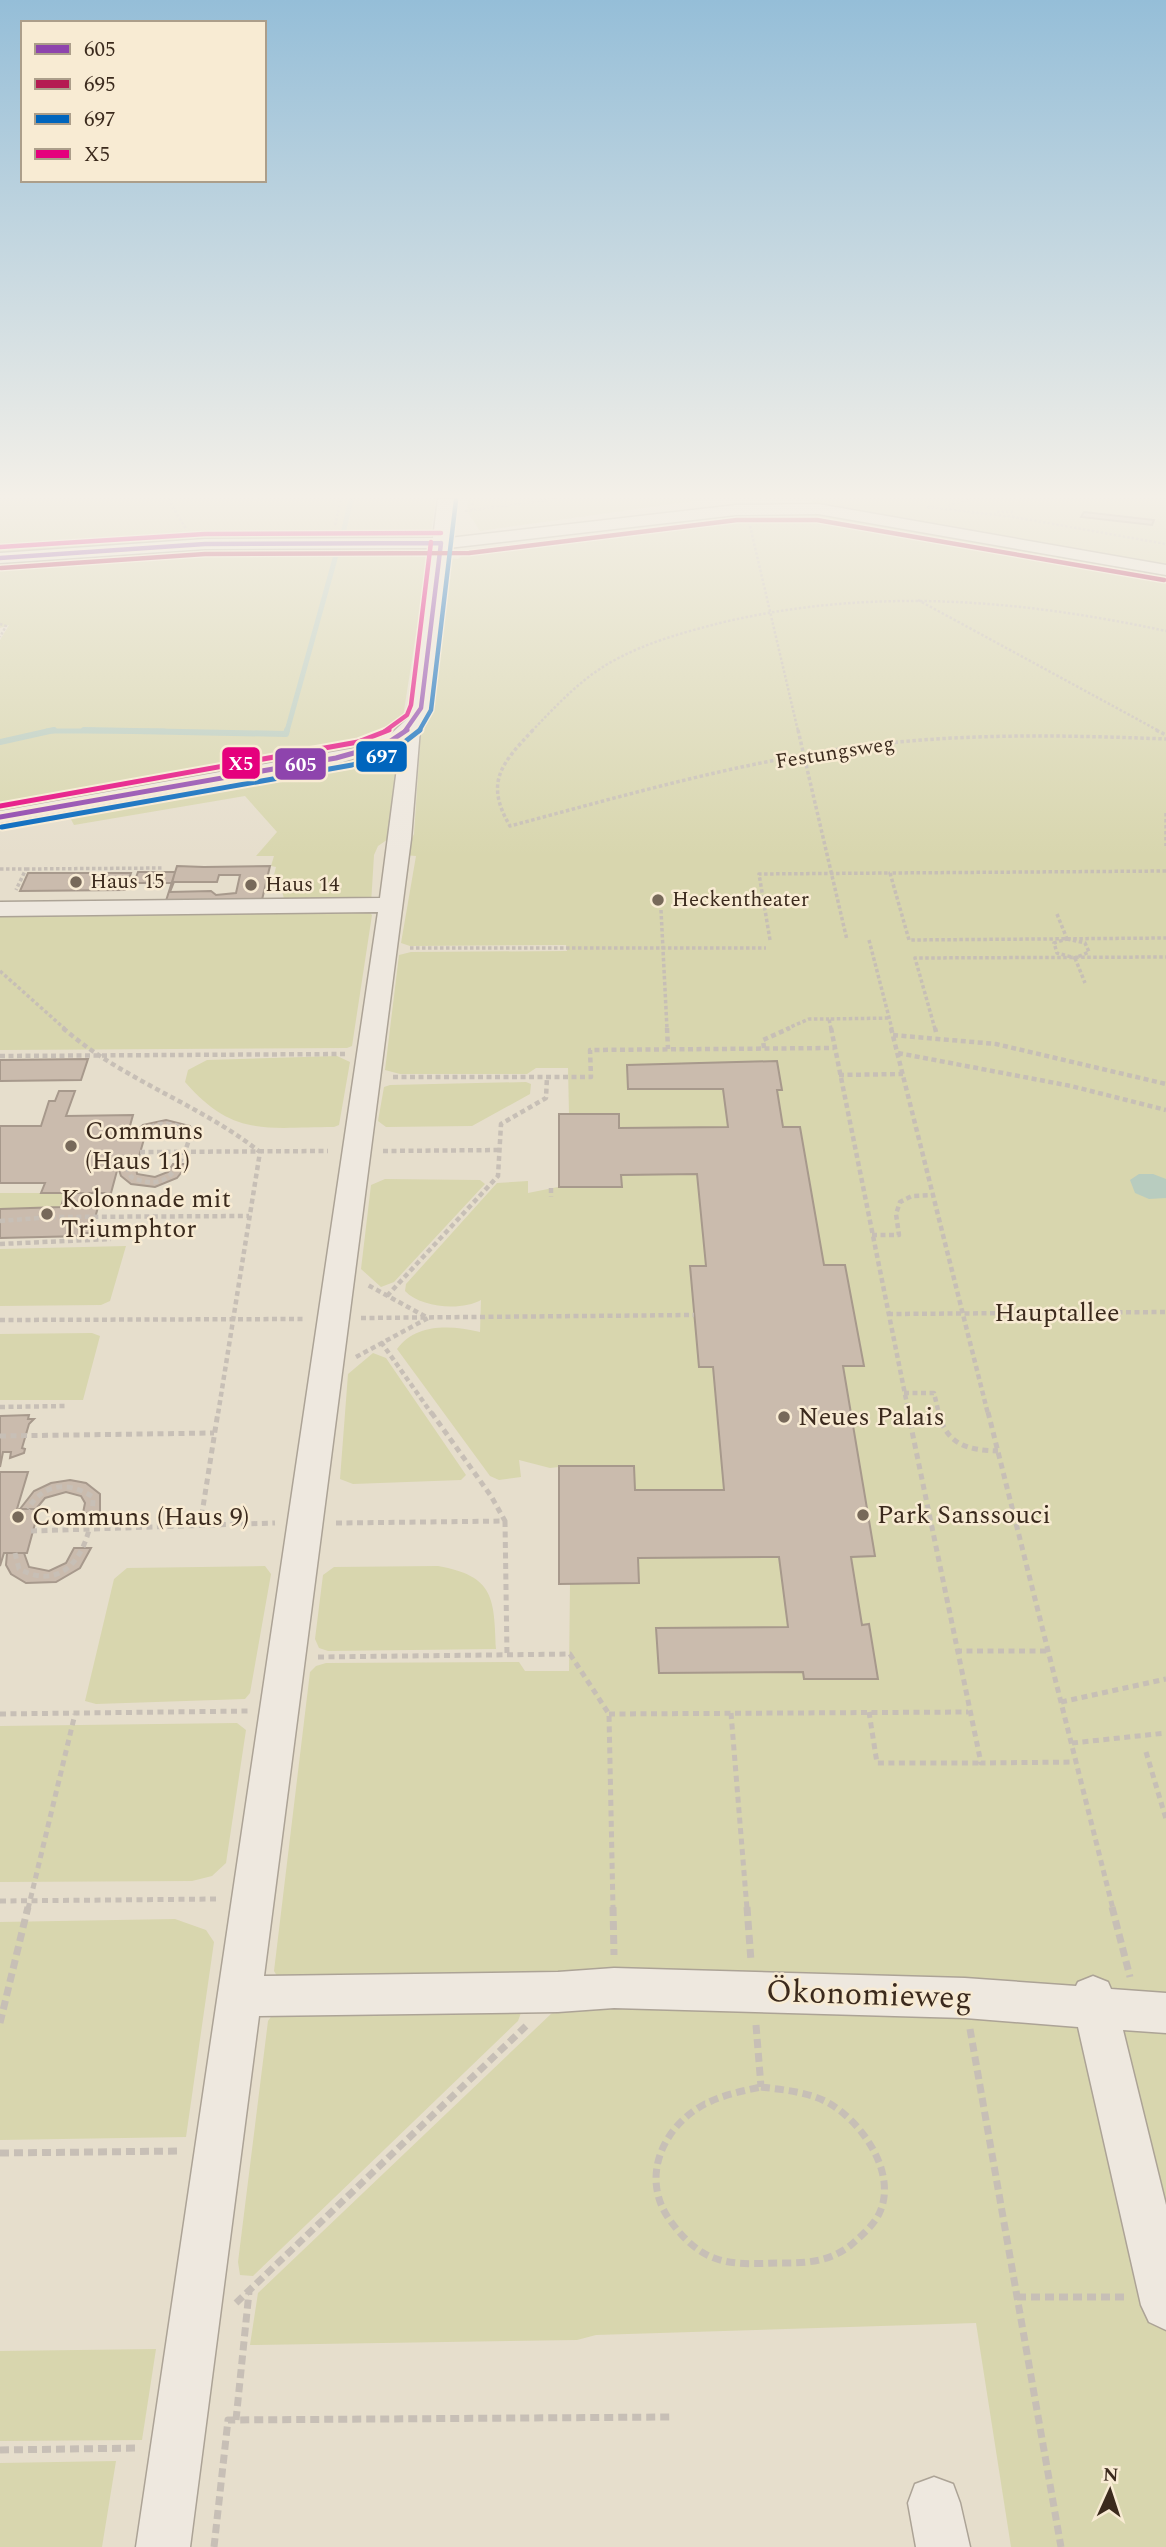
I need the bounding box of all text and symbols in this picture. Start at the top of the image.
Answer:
legend [21,21,266,182]
text: 605 [84,34,116,66]
text: 695 [84,69,116,101]
text: 697 [84,104,116,136]
text: X5 [84,139,110,171]
street label: Festungsweg [773,728,897,778]
line badge: 697 [355,740,408,773]
text: 697 [366,743,398,772]
line badge: X5 [221,746,261,780]
line badge: 605 [274,747,327,781]
text: X5 [228,750,254,779]
text: 605 [285,751,317,780]
place label: Haus 15 [90,866,164,898]
place label: Haus 14 [265,869,340,901]
marker: Haus 15 [68,874,84,890]
marker: Haus 14 [243,877,259,893]
place label: Heckentheater [672,884,809,916]
marker: Heckentheater [650,892,666,908]
place label: Communs (Haus 11) [85,1111,204,1181]
marker: Communs (Haus 11) [63,1138,79,1154]
place label: Kolonnade mit Triumphtor [61,1179,231,1249]
marker: Kolonnade mit Triumphtor [39,1206,55,1222]
street label: Hauptallee [994,1293,1120,1333]
place label: Neues Palais [798,1397,945,1437]
marker: Neues Palais [776,1409,792,1425]
place label: Park Sanssouci [877,1495,1051,1535]
place label: Communs (Haus 9) [32,1497,249,1537]
marker: Park Sanssouci [855,1507,871,1523]
marker: Communs (Haus 9) [10,1509,26,1525]
street label: Ökonomieweg [765,1967,973,2023]
north arrow [1075,2456,1145,2526]
text: N [1102,2461,1119,2490]

